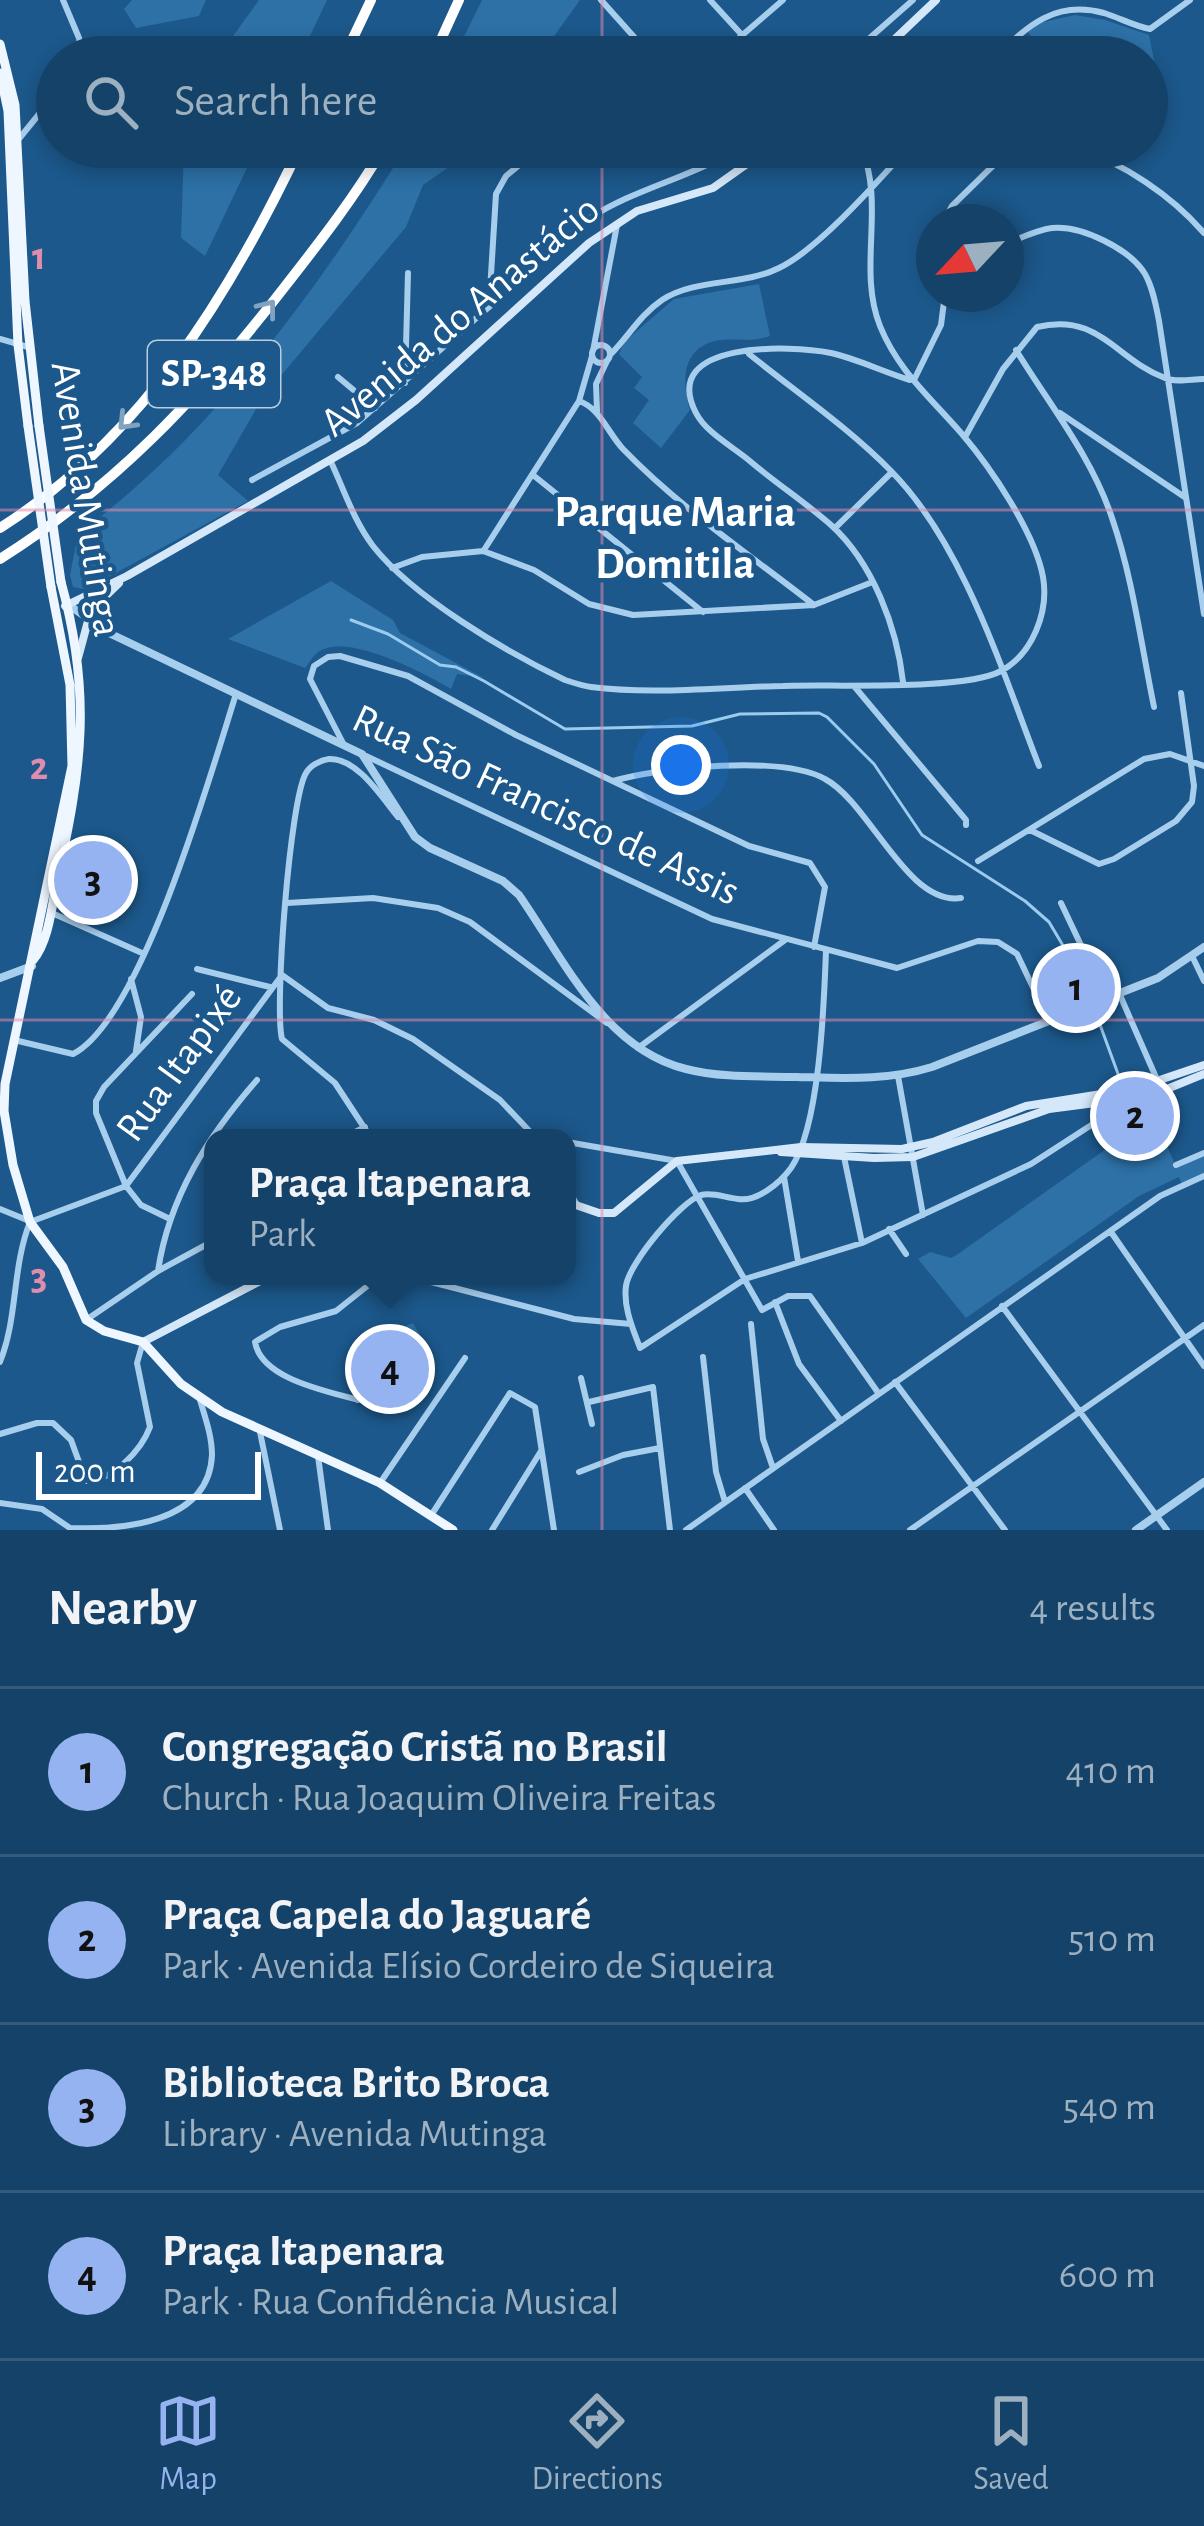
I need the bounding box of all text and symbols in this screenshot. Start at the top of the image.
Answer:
search box [36,36,1168,168]
icon: search [78,69,144,135]
text: Search here [174,79,377,124]
street label: Avenida do Anastácio [313,188,607,444]
north arrow [916,204,1024,312]
text: 1 [32,238,46,277]
one-way arrow [254,300,275,322]
road number: SP-348 [148,341,280,407]
street label: Avenida Mutinga [43,358,129,640]
one-way arrow [119,408,141,430]
district label: Parque Maria Domitila [554,490,796,587]
street label: Rua São Francisco de Assis [346,697,746,913]
your location [651,735,711,795]
text: 2 [30,748,48,787]
pin: 3 [54,835,132,925]
pin: 1 [1037,943,1115,1033]
street label: Rua Itapixé [108,977,250,1149]
pin: 2 [1096,1071,1174,1161]
popup [204,1129,576,1285]
text: Praça Itapenara [248,1161,532,1206]
text: Park [248,1215,316,1254]
text: 3 [31,1258,47,1297]
pin: 4 [351,1324,429,1414]
scale bar [36,1446,261,1499]
text: 200 m [54,1456,136,1489]
text: Nearby [48,1583,197,1634]
text: 4 results [1029,1589,1156,1628]
text: Congregação Cristã no Brasil [162,1725,668,1770]
text: 1 [80,1752,94,1791]
text: 410 m [1066,1752,1156,1791]
text: Church · Rua Joaquim Oliveira Freitas [162,1779,716,1818]
text: Praça Capela do Jaguaré [162,1893,591,1938]
text: 2 [78,1920,96,1959]
text: 510 m [1068,1920,1156,1959]
text: Park · Avenida Elísio Cordeiro de Siqueira [162,1947,775,1986]
text: Biblioteca Brito Broca [162,2061,550,2106]
text: 3 [79,2088,95,2127]
text: 540 m [1063,2088,1156,2127]
text: Library · Avenida Mutinga [162,2115,547,2154]
text: Praça Itapenara [162,2229,445,2274]
text: 4 [77,2256,97,2295]
text: 600 m [1059,2256,1156,2295]
text: Park · Rua Confidência Musical [162,2283,619,2322]
tab: Map [155,2388,221,2500]
tab: Directions [531,2388,663,2500]
tab: Saved [973,2388,1049,2500]

